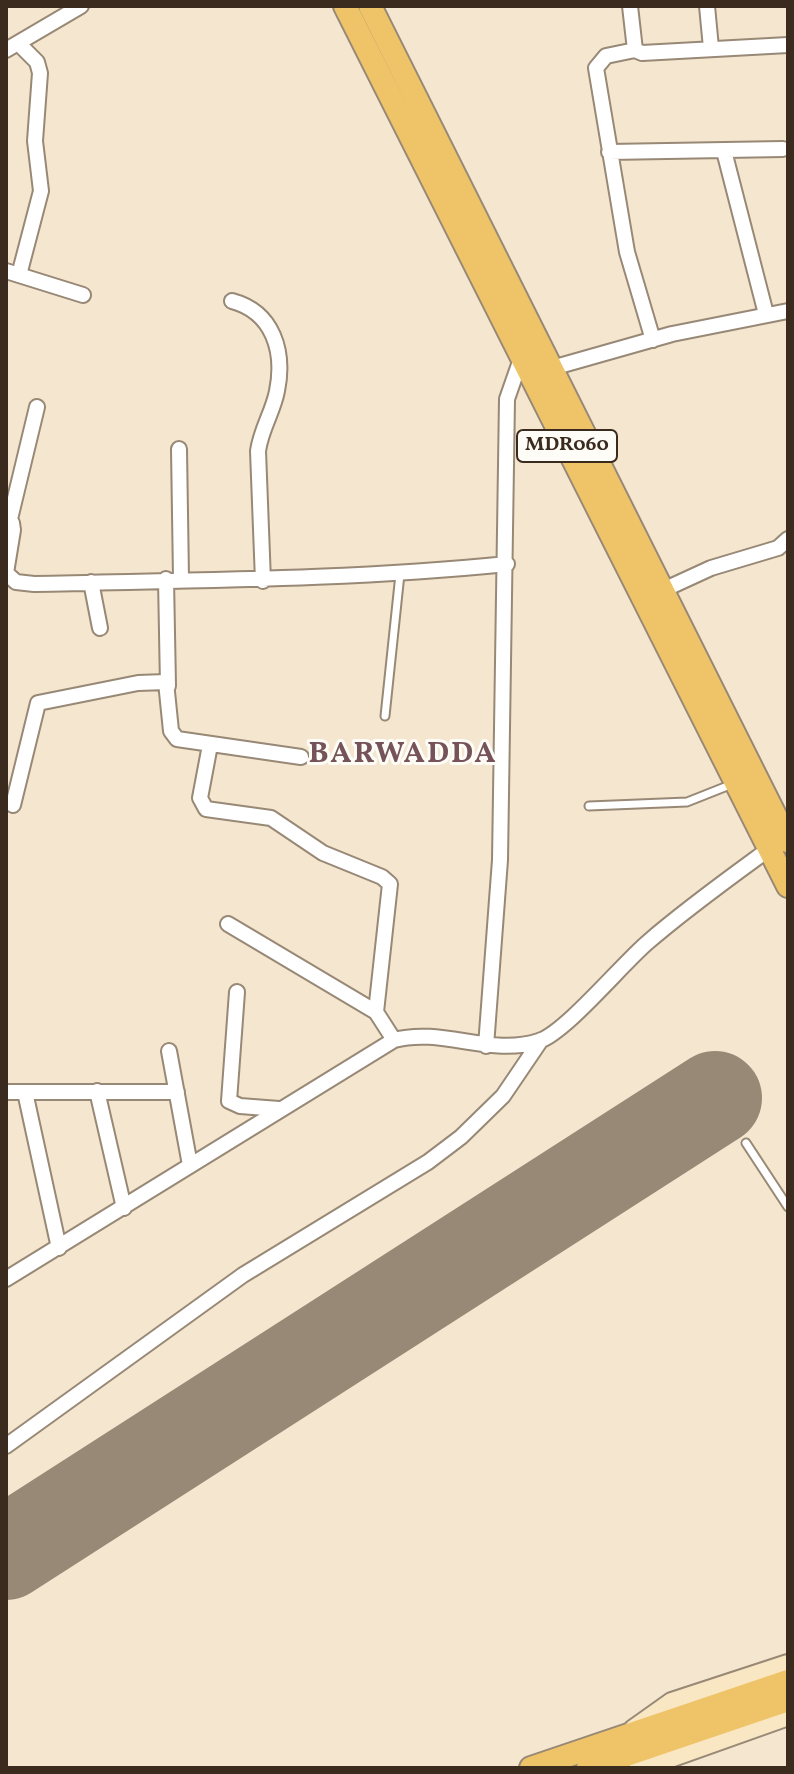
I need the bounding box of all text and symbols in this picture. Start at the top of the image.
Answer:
road number: MDR060 [517,430,617,462]
district label: BARWADDA [309,738,497,774]

